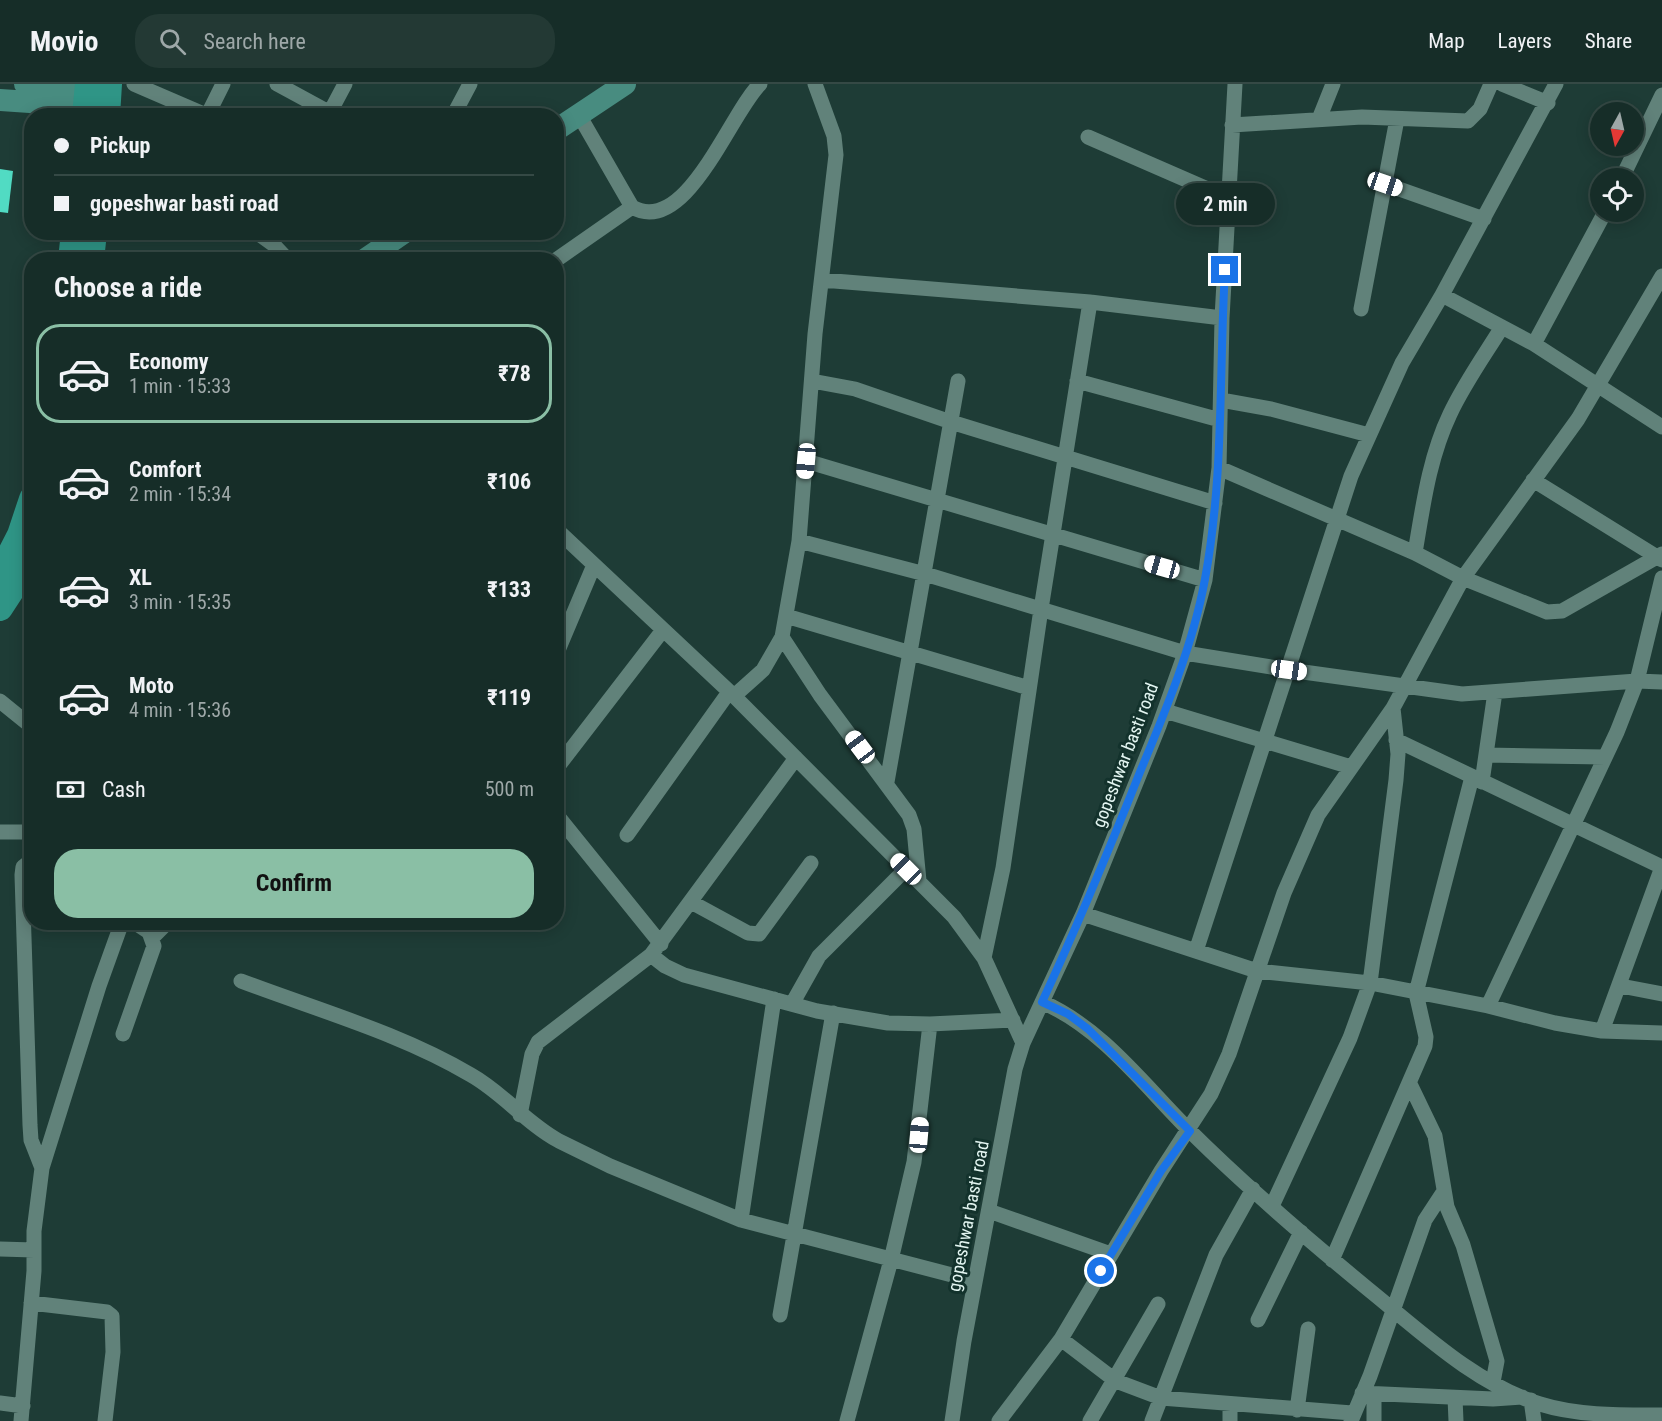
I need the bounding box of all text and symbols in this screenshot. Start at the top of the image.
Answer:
search box [135,14,555,68]
text: Movio [30,25,99,58]
icon: search [156,25,189,58]
text: Search here [204,29,306,54]
text: Map [1428,29,1465,53]
text: Layers [1498,29,1552,53]
text: Share [1585,29,1632,53]
north arrow [1590,102,1644,156]
map controls [1590,102,1644,222]
text: Pickup [90,133,150,158]
button: locate [1590,168,1644,222]
car [1365,170,1405,198]
callout: 2 min [1176,183,1274,225]
text: gopeshwar basti road [90,191,279,216]
text: 2 min [1203,192,1248,216]
route end [1211,256,1238,283]
text: Choose a ride [54,272,202,304]
icon: car [57,347,111,401]
text: Economy [129,349,209,374]
text: ₹78 [498,361,531,386]
text: 1 min · 15:33 [129,374,231,398]
car [795,442,817,480]
icon: car [57,455,111,509]
text: Comfort [129,457,202,482]
text: ₹106 [487,469,531,494]
text: 2 min · 15:34 [129,482,231,506]
car [1142,553,1182,581]
icon: car [57,563,111,617]
text: XL [129,565,152,590]
text: ₹133 [487,577,531,602]
text: 3 min · 15:35 [129,590,231,614]
car [1270,659,1308,681]
icon: car [57,671,111,725]
text: Moto [129,673,174,698]
street label: gopeshwar basti road [1088,680,1162,830]
text: ₹119 [487,685,531,710]
text: 4 min · 15:36 [129,698,231,722]
car [842,727,878,767]
icon: cash [54,773,87,806]
text: Cash [102,777,146,802]
text: 500 m [485,777,534,801]
button: Confirm [54,849,534,918]
car [887,850,925,888]
car [908,1116,930,1154]
street label: gopeshwar basti road [943,1139,993,1293]
route start [1087,1257,1114,1284]

